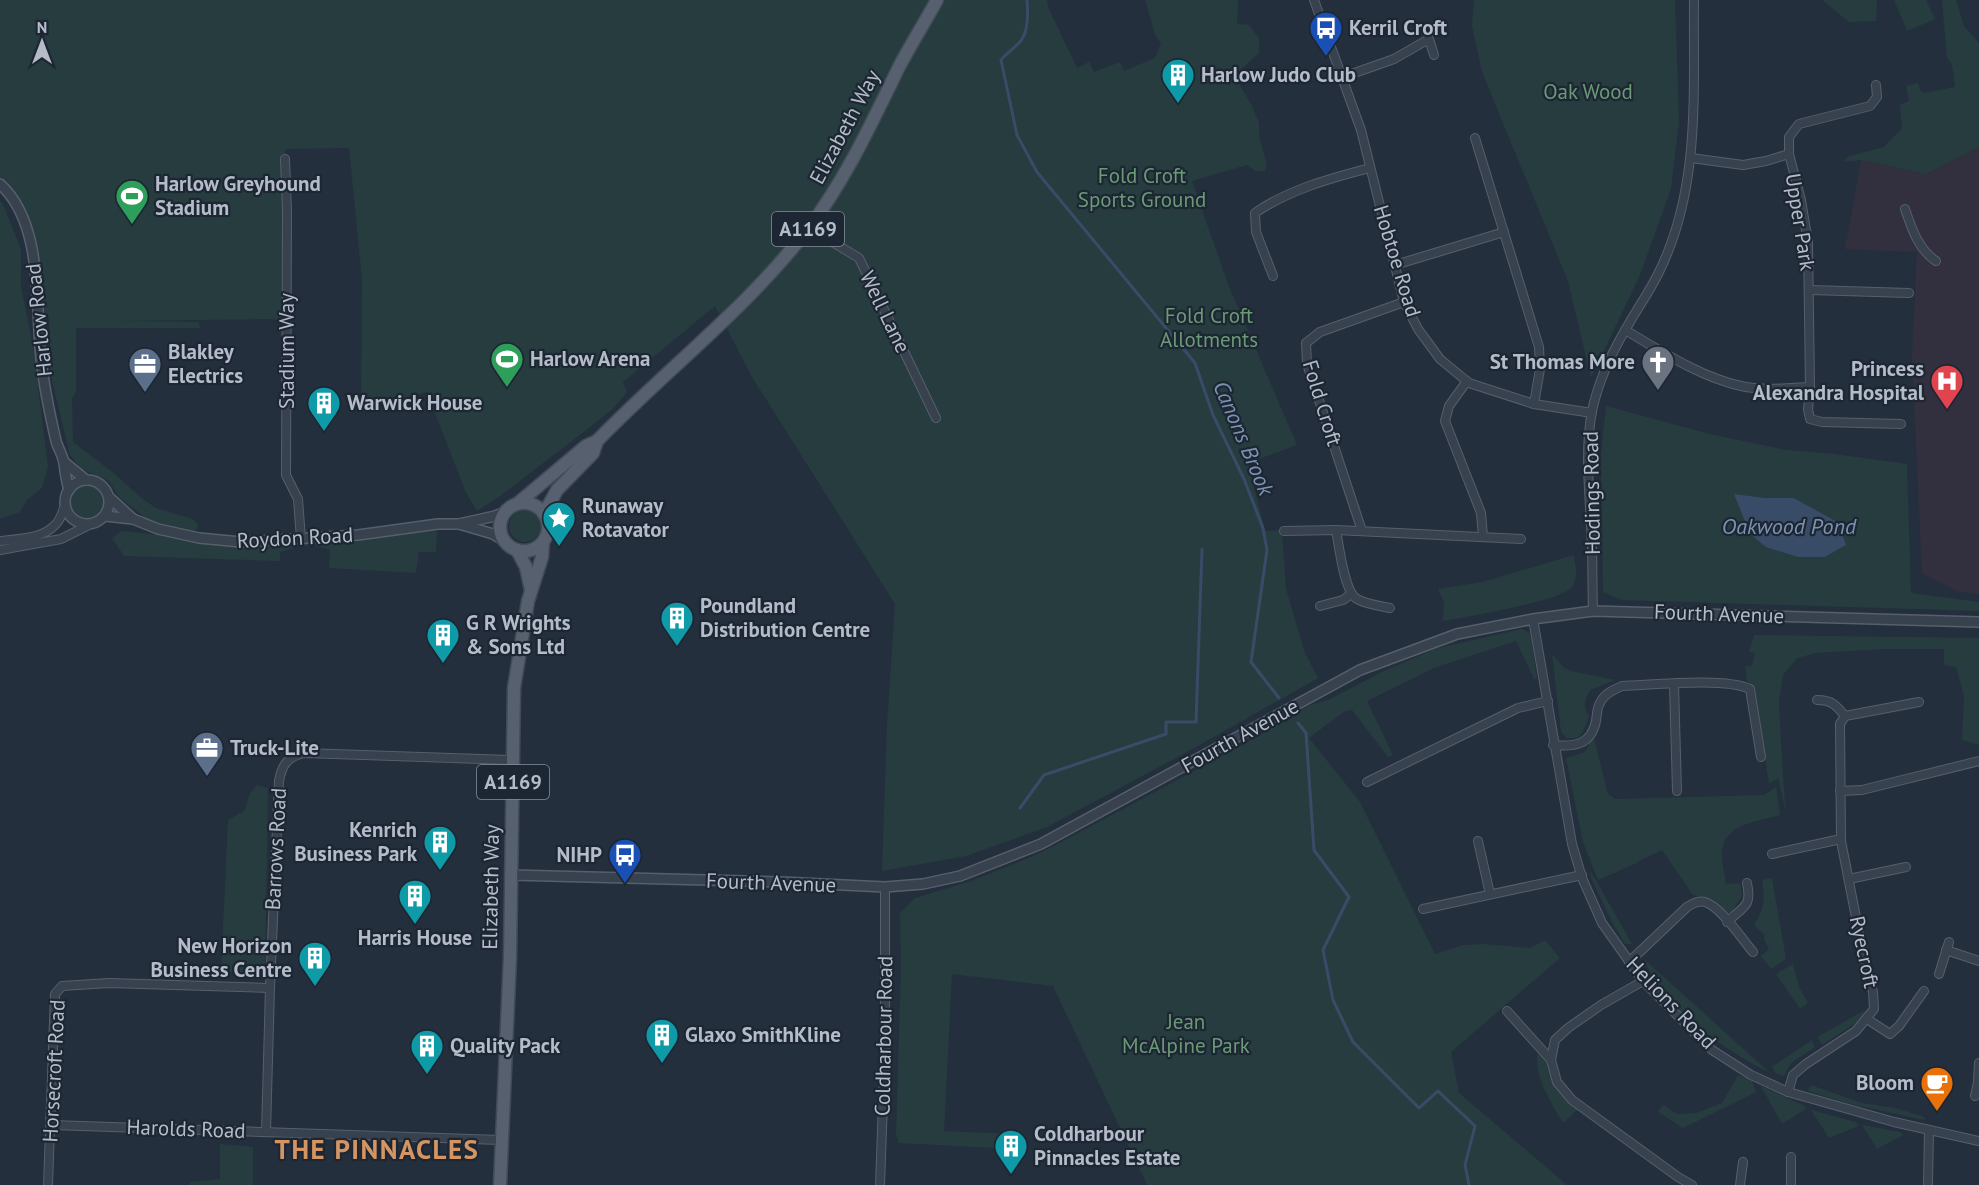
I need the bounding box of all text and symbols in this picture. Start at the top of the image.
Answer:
bus stop icon: Kerril Croft [1308,10,1344,57]
north arrow [12,12,72,72]
place label: Kerril Croft [1349,14,1448,41]
text: N [37,17,47,37]
building icon: Harlow Judo Club [1160,57,1196,104]
place label: Harlow Judo Club [1201,61,1356,88]
street label: Elizabeth Way [803,65,886,188]
park label: Oak Wood [1543,78,1633,105]
park label: Fold Croft Sports Ground [1078,162,1206,213]
place label: Harlow Greyhound Stadium [155,170,321,221]
street label: Upper Park [1779,171,1822,273]
sports icon: Harlow Greyhound Stadium [114,178,150,225]
street label: Hobtoe Road [1368,202,1427,320]
road number: A1169 [772,212,844,246]
street label: Harlow Road [19,262,58,378]
street label: Well Lane [854,266,917,357]
street label: Stadium Way [273,293,300,409]
park label: Fold Croft Allotments [1160,302,1258,353]
place label: Blakley Electrics [168,338,243,389]
sports icon: Harlow Arena [489,341,525,388]
church icon: St Thomas More [1640,344,1676,391]
place label: Harlow Arena [530,345,650,372]
office icon: Blakley Electrics [127,346,163,393]
place label: St Thomas More [1490,348,1635,375]
place label: Princess Alexandra Hospital [1753,355,1925,406]
street label: Fold Croft [1297,357,1348,449]
hospital icon: Princess Alexandra Hospital [1929,363,1965,410]
water label: Canons Brook [1207,377,1281,500]
building icon: Warwick House [306,385,342,432]
place label: Warwick House [347,389,483,416]
street label: Hodings Road [1577,431,1606,555]
place label: Runaway Rotavator [582,492,670,543]
place icon: Runaway Rotavator [541,500,577,547]
water label: Oakwood Pond [1722,512,1857,540]
street label: Roydon Road [236,521,354,554]
place label: Poundland Distribution Centre [700,592,870,643]
street label: Fourth Avenue [1653,598,1785,629]
building icon: Poundland Distribution Centre [659,600,695,647]
place label: G R Wrights & Sons Ltd [466,609,571,660]
building icon: G R Wrights & Sons Ltd [425,617,461,664]
street label: Fourth Avenue [1176,692,1303,779]
office icon: Truck-Lite [189,730,225,777]
place label: Truck-Lite [230,734,319,761]
road number: A1169 [477,765,549,799]
street label: Barrows Road [259,787,292,911]
place label: Kenrich Business Park [294,816,418,867]
building icon: Kenrich Business Park [422,824,458,871]
street label: Elizabeth Way [476,824,505,950]
bus stop icon: NIHP [607,837,643,884]
place label: NIHP [557,841,602,868]
street label: Fourth Avenue [705,867,837,898]
building icon: Harris House [397,878,433,925]
street label: Ryecroft [1844,913,1885,990]
place label: Harris House [358,924,472,951]
place label: New Horizon Business Centre [150,932,292,983]
building icon: New Horizon Business Centre [297,940,333,987]
street label: Helions Road [1621,951,1722,1055]
street label: Coldharbour Road [869,956,898,1116]
street label: Horsecroft Road [36,999,71,1143]
park label: Jean McAlpine Park [1122,1008,1250,1059]
building icon: Glaxo SmithKline [644,1017,680,1064]
place label: Glaxo SmithKline [685,1021,841,1048]
building icon: Quality Pack [409,1028,445,1075]
place label: Quality Pack [450,1032,561,1059]
cafe icon: Bloom [1919,1065,1955,1112]
place label: Bloom [1856,1069,1914,1096]
street label: Harolds Road [126,1113,246,1144]
place label: Coldharbour Pinnacles Estate [1034,1120,1181,1171]
building icon: Coldharbour Pinnacles Estate [993,1128,1029,1175]
district label: THE PINNACLES [275,1132,479,1166]

